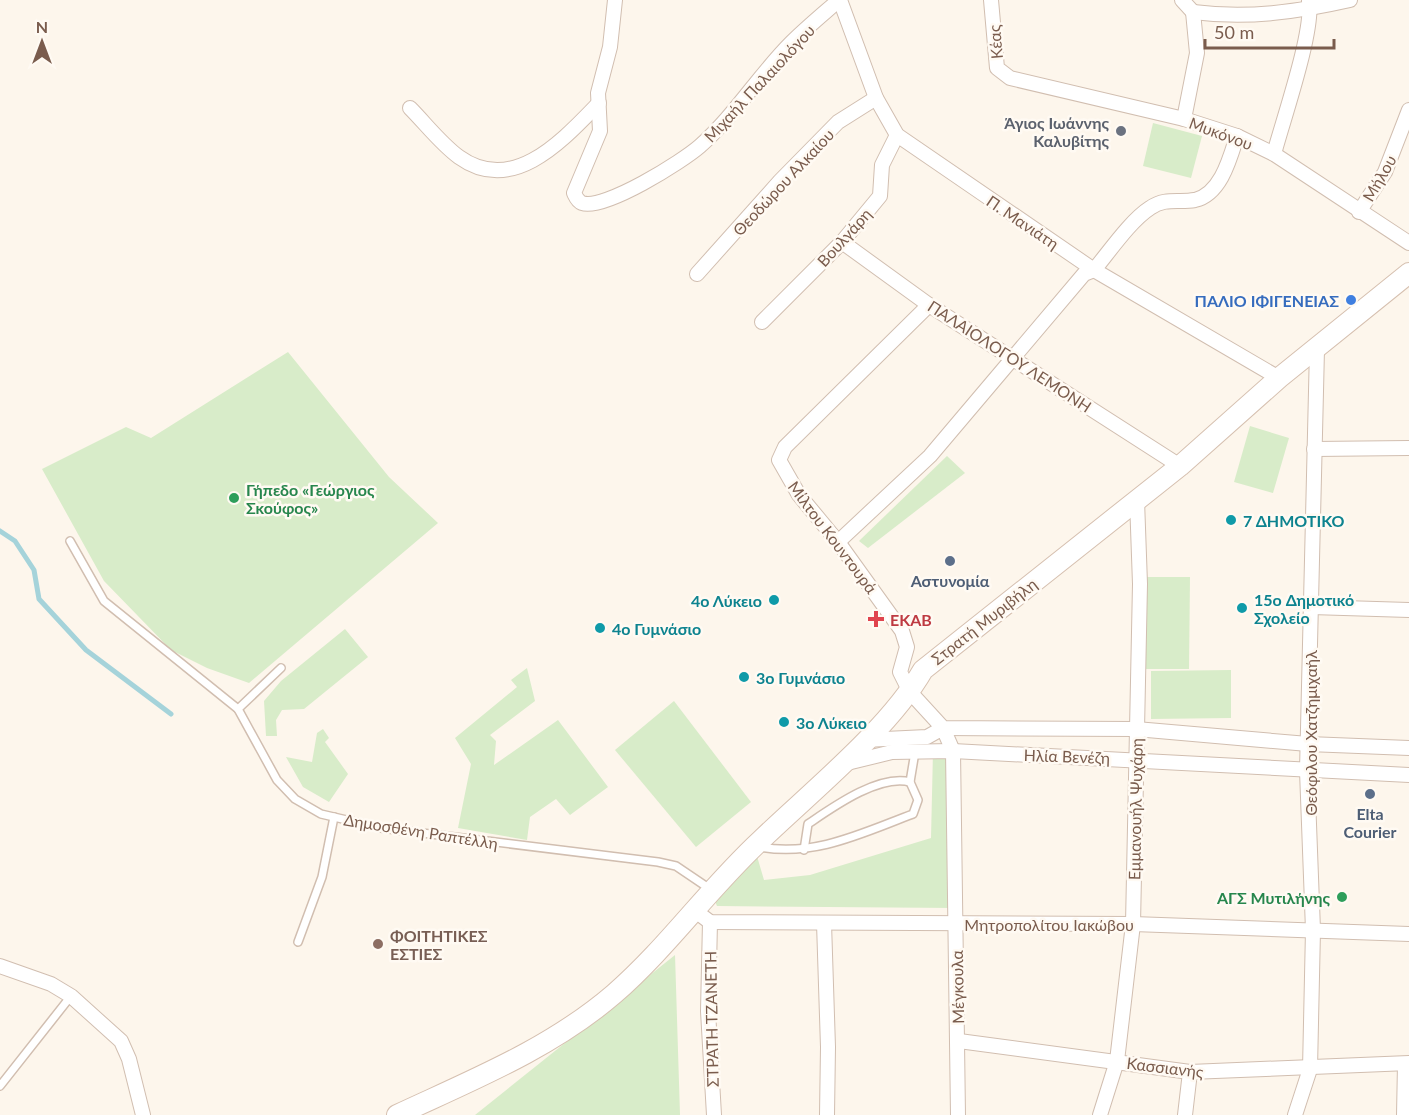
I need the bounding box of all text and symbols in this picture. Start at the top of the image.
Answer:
north arrow [12,12,72,72]
scale bar [1205,12,1334,50]
text: N [36,17,48,36]
street label: Μιχαήλ Παλαιολόγου [700,20,818,146]
text: 50 m [1214,21,1254,43]
street label: Κέας [984,24,1006,60]
place label: Άγιος Ιωάννης Καλυβίτης [1003,113,1109,150]
street label: Μυκόνου [1187,113,1255,153]
marker: Άγιος Ιωάννης Καλυβίτης [1114,124,1128,138]
street label: Θεοδώρου Αλκαίου [729,125,837,239]
street label: Μήλου [1358,151,1400,205]
street label: Π. Μανιάτη [983,191,1063,253]
street label: Βουλγάρη [813,204,875,270]
place label: ΠΑΛΙΟ ΙΦΙΓΕΝΕΙΑΣ [1195,291,1339,310]
marker: ΠΑΛΙΟ ΙΦΙΓΕΝΕΙΑΣ [1344,293,1358,307]
street label: ΠΑΛΑΙΟΛΟΓΟΥ ΛΕΜΟΝΗ [925,296,1095,416]
street label: Μίλτου Κουντουρά [785,477,882,597]
place label: Γήπεδο «Γεώργιος Σκούφος» [246,480,375,517]
marker: Γήπεδο «Γεώργιος Σκούφος» [227,491,241,505]
place label: 7 ΔΗΜΟΤΙΚΟ [1243,511,1345,530]
marker: 7 ΔΗΜΟΤΙΚΟ [1224,513,1238,527]
marker: Αστυνομία [943,554,957,568]
place label: Αστυνομία [910,571,990,590]
street label: Στρατή Μυριβήλη [927,574,1041,668]
place label: 15o Δημοτικό Σχολείο [1254,590,1354,627]
place label: 4ο Λύκειο [691,591,762,610]
marker: 4ο Λύκειο [767,593,781,607]
marker: 15o Δημοτικό Σχολείο [1235,601,1249,615]
marker: ΕΚΑΒ [867,610,885,628]
place label: ΕΚΑΒ [890,610,932,629]
place label: 4ο Γυμνάσιο [612,619,701,638]
marker: 4ο Γυμνάσιο [593,621,607,635]
street label: Θεόφιλου Χατζημιχαήλ [1301,650,1320,816]
place label: 3ο Γυμνάσιο [756,668,845,687]
marker: 3ο Γυμνάσιο [737,670,751,684]
place label: 3ο Λύκειο [796,713,867,732]
marker: 3ο Λύκειο [777,715,791,729]
street label: Εμμανουήλ Ψυχάρη [1124,738,1146,880]
street label: Ηλία Βενέζη [1023,745,1111,767]
marker: Elta Courier [1363,787,1377,801]
place label: Elta Courier [1343,804,1397,841]
street label: Δημοσθένη Ραπτέλλη [342,809,500,853]
place label: ΑΓΣ Μυτιλήνης [1216,888,1330,907]
marker: ΑΓΣ Μυτιλήνης [1335,890,1349,904]
street label: Μητροπολίτου Ιακώβου [964,915,1134,934]
place label: ΦΟΙΤΗΤΙΚΕΣ ΕΣΤΙΕΣ [390,926,488,963]
marker: ΦΟΙΤΗΤΙΚΕΣ ΕΣΤΙΕΣ [371,937,385,951]
street label: Μέγκουλα [947,950,967,1024]
street label: ΣΤΡΑΤΗ ΤΖΑΝΕΤΗ [700,951,722,1087]
street label: Κασσιανής [1126,1053,1205,1081]

